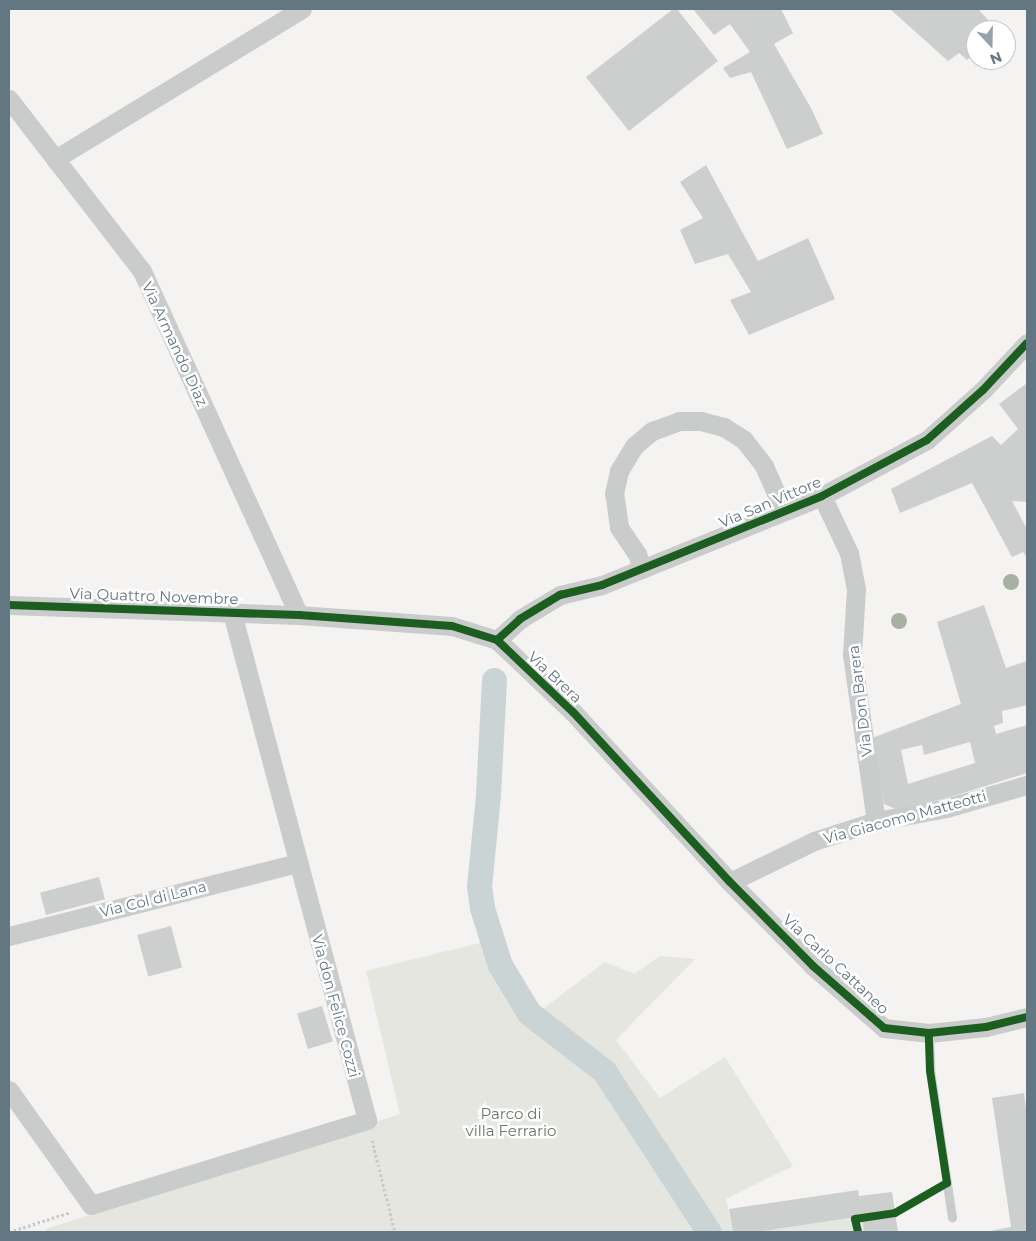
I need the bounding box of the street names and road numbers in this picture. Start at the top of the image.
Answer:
street label: Via Armando Diaz [138,279,212,409]
street label: Via San Vittore [716,472,824,532]
street label: Via Quattro Novembre [69,584,239,608]
street label: Via Don Barera [844,644,876,758]
street label: Via Brera [524,647,586,707]
street label: Via Giacomo Matteotti [822,787,988,847]
street label: Via Col di Lana [98,877,208,921]
street label: Via Carlo Cattaneo [779,910,893,1018]
street label: Via don Felice Cozzi [308,933,364,1079]

